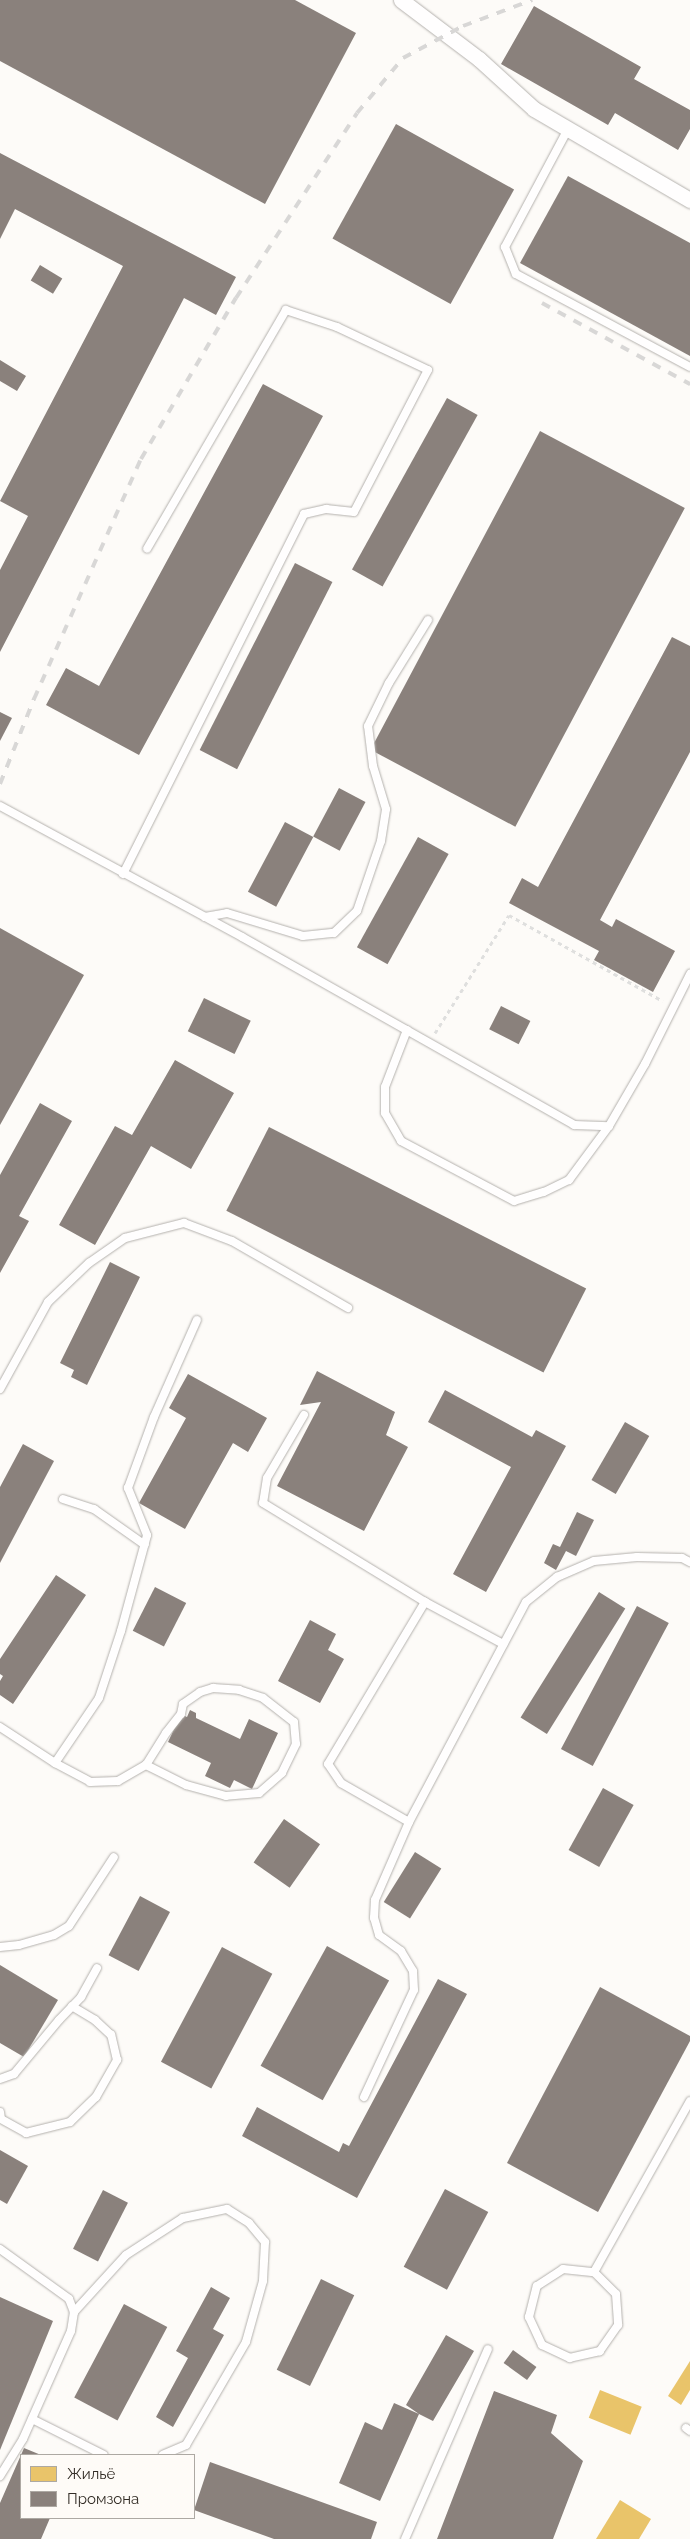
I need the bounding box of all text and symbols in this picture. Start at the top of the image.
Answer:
legend [20,2454,195,2519]
text: Жильё [67,2465,115,2483]
text: Промзона [67,2490,139,2508]

